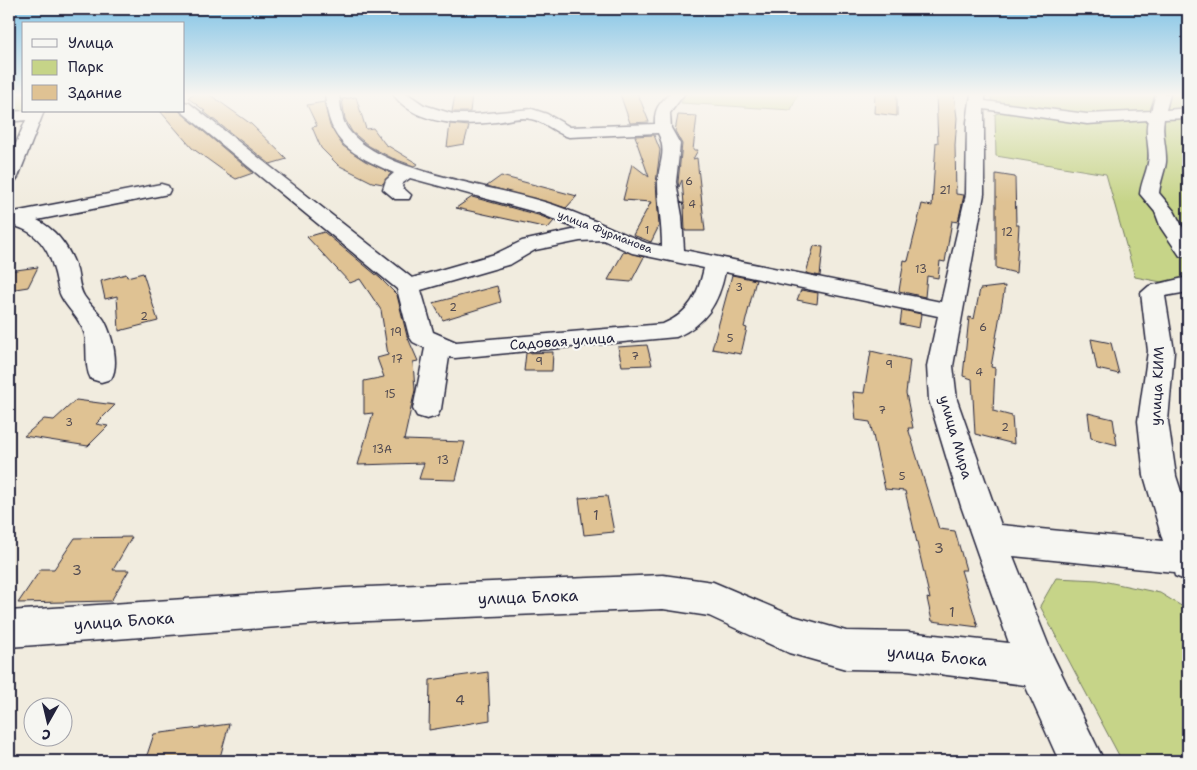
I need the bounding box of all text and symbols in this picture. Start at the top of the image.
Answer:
legend [22,22,185,112]
text: Улица [68,33,114,53]
text: Парк [68,57,104,77]
text: Здание [68,83,122,103]
house number: 6 [685,174,693,189]
house number: 21 [939,183,951,198]
house number: 4 [688,197,696,212]
street label: улица Фурманова [555,207,655,257]
house number: 1 [645,223,649,238]
house number: 12 [1001,225,1013,240]
house number: 13 [915,262,927,277]
house number: 3 [735,280,743,295]
house number: 2 [449,300,457,315]
house number: 2 [140,309,148,324]
house number: 6 [979,320,987,335]
house number: 19 [390,325,402,340]
street label: Садовая улица [509,328,615,354]
house number: 5 [727,331,734,346]
street label: улица КИМ [1146,346,1168,426]
house number: 7 [631,349,639,364]
house number: 17 [391,352,403,367]
house number: 9 [535,354,543,369]
house number: 9 [885,357,893,372]
house number: 4 [975,365,983,380]
house number: 15 [384,387,396,402]
street label: улица Мира [935,393,977,481]
house number: 7 [878,403,886,418]
house number: 3 [65,415,73,430]
house number: 2 [1001,420,1009,435]
house number: 13А [372,442,392,457]
house number: 13 [437,453,449,468]
house number: 5 [899,469,906,484]
house number: 1 [593,506,599,524]
house number: 3 [934,539,944,557]
house number: 3 [72,561,82,579]
street label: улица Блока [477,585,579,609]
house number: 1 [949,603,955,621]
street label: улица Блока [73,607,175,635]
street label: улица Блока [886,641,988,671]
house number: 4 [455,691,465,709]
north arrow [22,698,72,748]
text: С [41,725,52,744]

